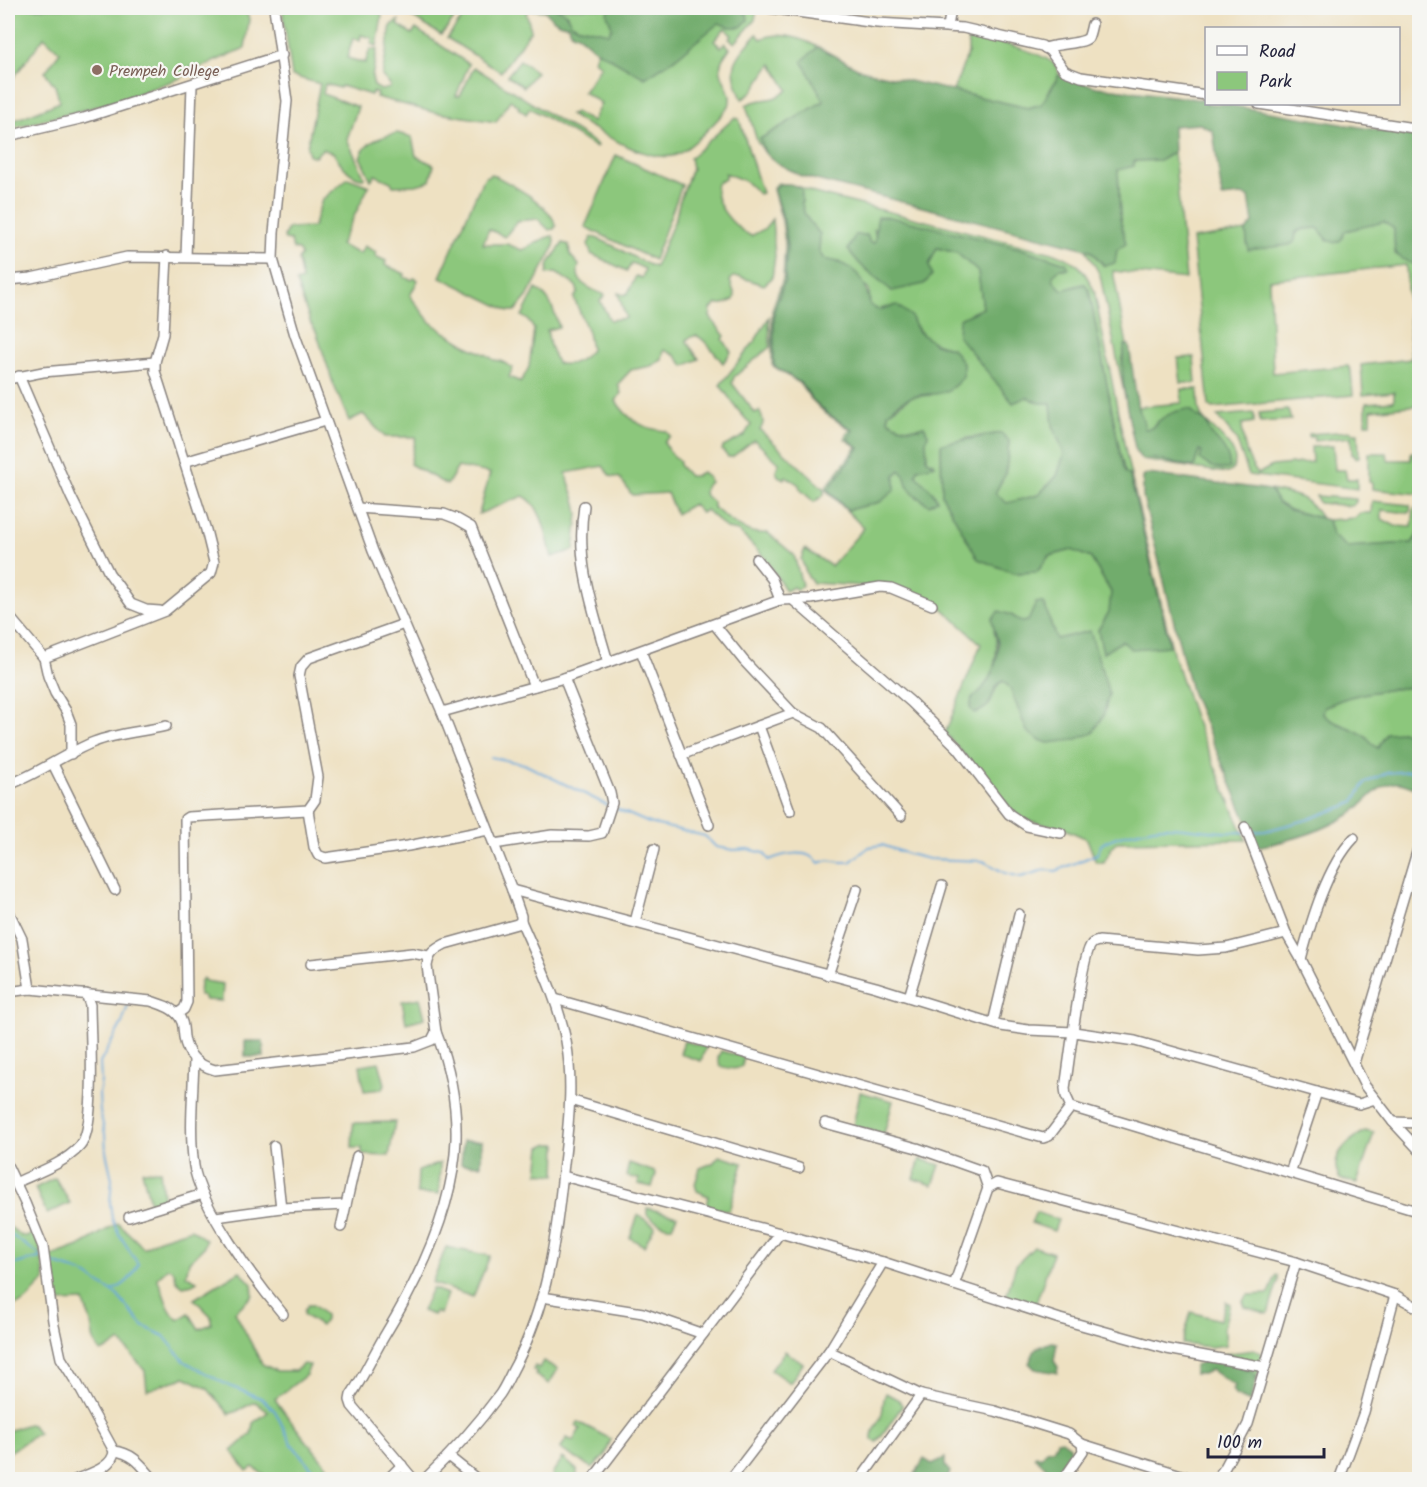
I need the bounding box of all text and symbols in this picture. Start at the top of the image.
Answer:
legend [1205,27,1400,105]
text: Road [1259,38,1296,67]
place label: Prempeh College [109,59,219,84]
marker: Prempeh College [90,63,104,77]
text: Park [1259,68,1292,97]
scale bar [1208,1421,1324,1459]
text: 100 m [1217,1429,1262,1458]

